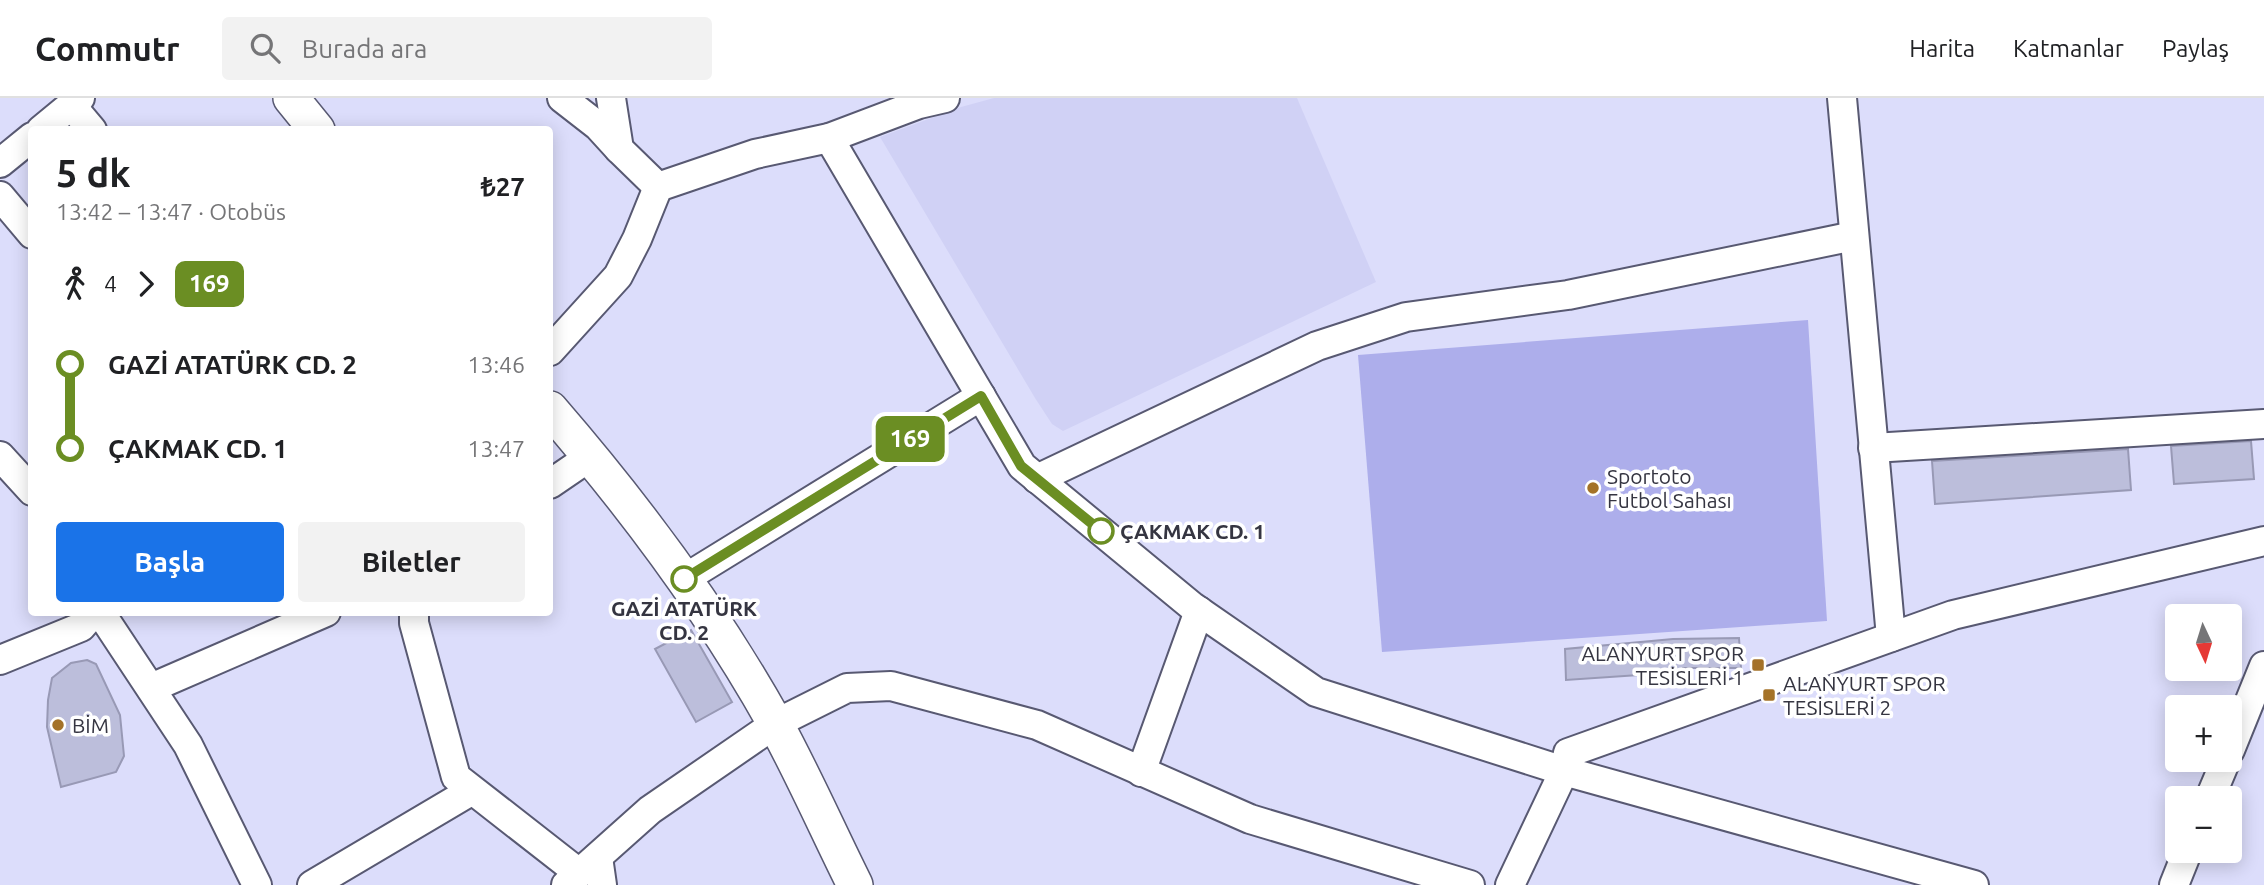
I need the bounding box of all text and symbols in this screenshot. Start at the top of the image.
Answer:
search box [222,17,712,80]
icon: search [246,29,284,67]
text: Commutr [35,30,180,67]
text: Burada ara [302,34,427,63]
text: Harita [1909,35,1975,62]
text: Katmanlar [2013,35,2124,62]
text: Paylaş [2162,35,2229,62]
text: 5 dk [56,152,131,194]
text: ₺27 [481,172,525,201]
text: 13:42 – 13:47 · Otobüs [56,199,286,224]
icon: walk [56,265,94,303]
icon: forward [127,265,165,303]
text: 169 [189,270,230,297]
text: 4 [104,271,117,296]
text: GAZİ ATATÜRK CD. 2 [108,350,357,379]
text: 13:46 [467,352,525,377]
line badge: 169 [870,416,950,462]
text: 169 [890,425,930,452]
text: ÇAKMAK CD. 1 [108,434,288,463]
text: 13:47 [467,436,525,461]
place label: Sportoto Futbol Sahası [1607,464,1732,512]
marker: Sportoto Futbol Sahası [1585,480,1601,496]
marker: ÇAKMAK CD. 1 [1088,518,1114,544]
place label: ÇAKMAK CD. 1 [1120,519,1265,543]
button: Başla [56,522,284,602]
button: Biletler [298,522,525,602]
marker: GAZİ ATATÜRK CD. 2 [671,566,697,592]
place label: GAZİ ATATÜRK CD. 2 [611,596,757,644]
north arrow [2165,604,2242,681]
map controls [2165,604,2242,863]
place label: ALANYURT SPOR TESİSLERİ 1 [1581,641,1744,689]
marker: ALANYURT SPOR TESİSLERİ 1 [1750,657,1766,673]
place label: ALANYURT SPOR TESİSLERİ 2 [1783,671,1946,719]
marker: ALANYURT SPOR TESİSLERİ 2 [1761,687,1777,703]
button: + [2165,695,2242,772]
place label: BİM [72,713,109,737]
marker: BİM [50,717,66,733]
button: − [2165,786,2242,863]

